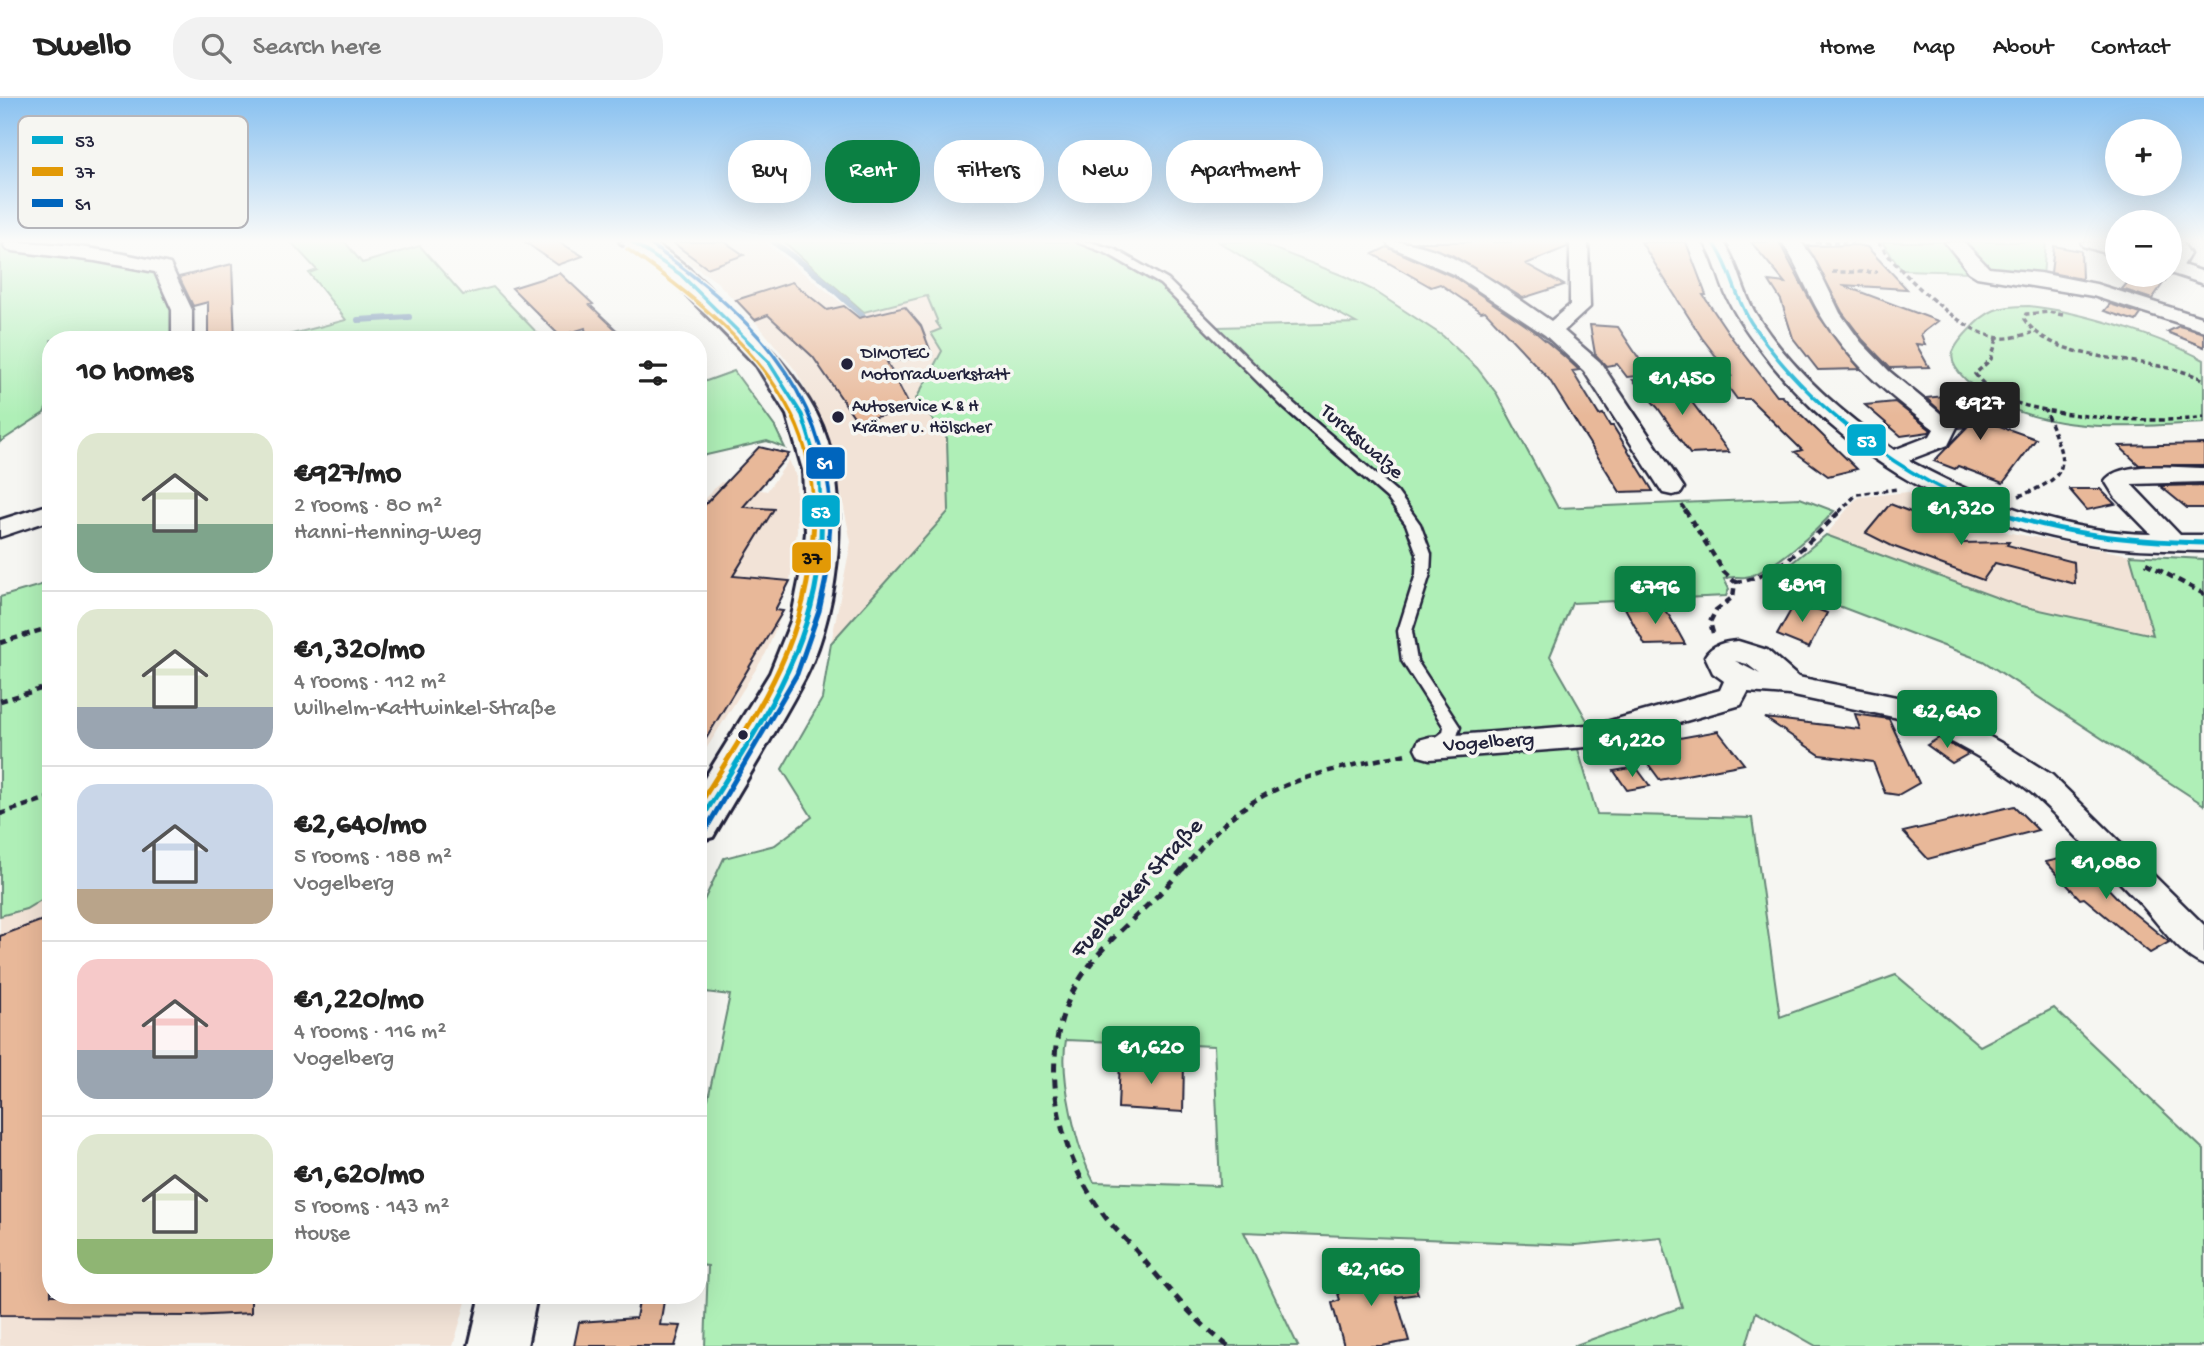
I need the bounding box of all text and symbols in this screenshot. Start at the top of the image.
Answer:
search box [173,17,663,80]
text: Dwello [35,29,131,67]
icon: search [197,29,235,67]
text: Search here [253,33,381,64]
text: Home [1819,34,1875,63]
text: Map [1913,34,1955,63]
text: About [1993,34,2053,63]
text: Contact [2091,34,2169,63]
legend [18,116,248,228]
map controls [2105,119,2182,287]
button: + [2105,119,2182,196]
text: 53 [75,132,95,155]
chip: Buy [728,140,811,203]
chip: Rent [825,140,920,203]
chip: Filters [934,140,1044,203]
chip: New [1058,140,1152,203]
chip: Apartment [1166,140,1323,203]
text: 37 [74,163,96,186]
text: S1 [75,195,92,218]
button: − [2105,210,2182,287]
place label: DIMOTEC Motorradwerkstatt [860,344,1011,386]
icon: filters [634,354,672,392]
text: 10 homes [77,356,193,391]
marker: DIMOTEC Motorradwerkstatt [839,356,855,372]
pin: €1,450 [1625,358,1739,417]
text: €1,450 [1649,366,1715,393]
pin: €927 [1939,382,2021,442]
text: €927 [1956,391,2004,418]
place label: Autoservice K & H Krämer u. Hölscher [852,397,993,439]
street label: Turckswalze [1313,399,1409,487]
marker: Autoservice K & H Krämer u. Hölscher [830,409,846,425]
line badge: 53 [1846,423,1887,457]
text: 53 [1857,432,1877,455]
line badge: S1 [805,446,846,480]
text: S1 [817,454,833,477]
text: €927/mo [294,458,401,493]
icon: home [133,461,217,545]
pin: €1,320 [1904,488,2018,547]
text: 2 rooms · 80 m² [294,493,442,520]
line badge: 53 [801,494,841,528]
text: €1,320 [1928,496,1994,523]
text: 53 [811,503,831,526]
text: Hanni-Henning-Weg [294,520,482,547]
line badge: 37 [791,541,832,574]
text: 37 [801,549,823,572]
pin: €819 [1761,564,1843,624]
pin: €796 [1614,566,1696,626]
text: €819 [1778,573,1826,600]
text: €796 [1631,575,1679,602]
text: €1,320/mo [294,634,425,669]
icon: home [133,637,217,721]
text: 4 rooms · 112 m² [294,669,446,696]
pin: €2,640 [1890,690,2004,750]
text: Wilhelm-Kattwinkel-Straße [294,696,556,723]
text: €2,640 [1913,699,1981,726]
pin: €1,220 [1575,720,1689,779]
unlabelled marker [736,728,750,742]
street label: Vogelberg [1442,728,1535,760]
text: €1,220 [1599,728,1665,755]
text: €2,640/mo [294,809,427,844]
icon: home [133,812,217,896]
street label: Fuelbecker Straße [1065,812,1211,966]
pin: €1,080 [2049,842,2163,901]
text: 5 rooms · 188 m² [294,844,452,871]
text: €1,080 [2072,850,2140,877]
text: Vogelberg [294,871,394,898]
text: €1,220/mo [294,984,424,1019]
icon: home [133,987,217,1071]
text: 4 rooms · 116 m² [294,1019,446,1046]
pin: €1,620 [1094,1026,1208,1086]
text: €1,620 [1118,1035,1184,1062]
text: Vogelberg [294,1046,394,1073]
text: €1,620/mo [294,1159,424,1194]
icon: home [133,1162,217,1246]
text: 5 rooms · 143 m² [294,1194,449,1221]
text: House [294,1221,350,1248]
pin: €2,160 [1314,1248,1428,1308]
text: €2,160 [1338,1257,1404,1284]

